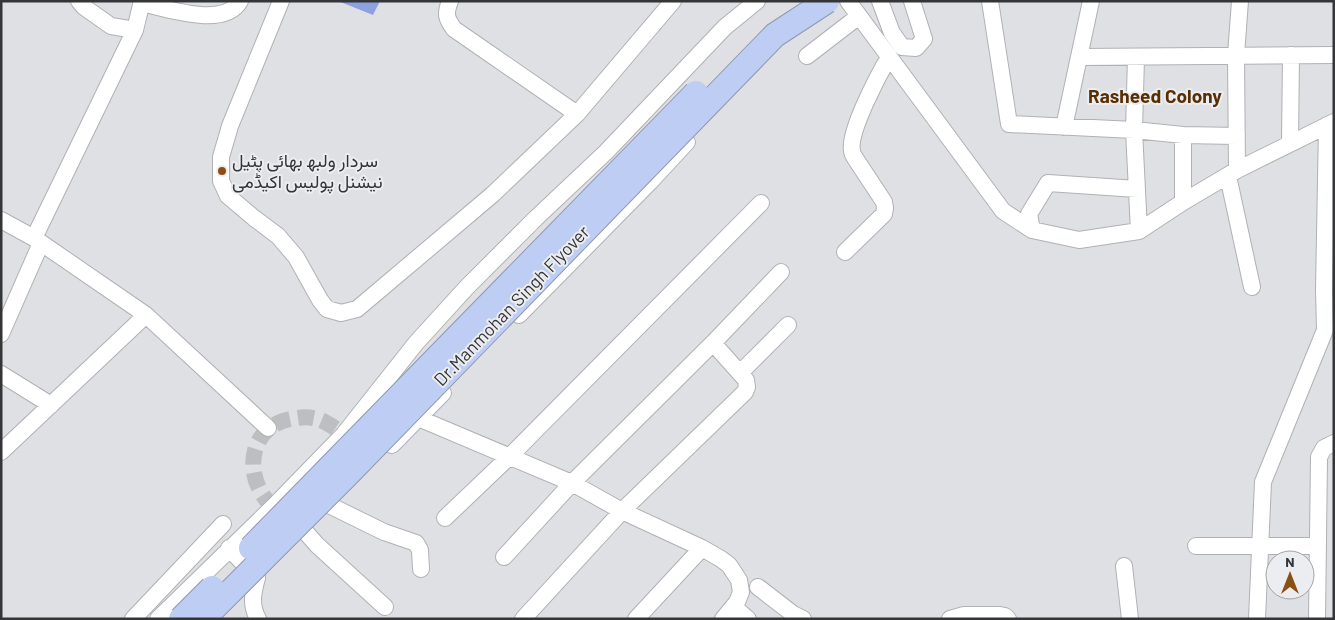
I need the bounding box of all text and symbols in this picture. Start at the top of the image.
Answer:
district label: Rasheed Colony [1088,84,1222,107]
place label: سردار ولبھ بھائی پٹیل نیشنل پولیس اکیڈمی [232,149,383,194]
marker: سردار ولبھ بھائی پٹیل نیشنل پولیس اکیڈمی [216,165,228,177]
street label: Dr.Manmohan Singh Flyover [429,220,594,390]
north arrow [1265,550,1315,600]
text: N [1285,553,1295,570]

